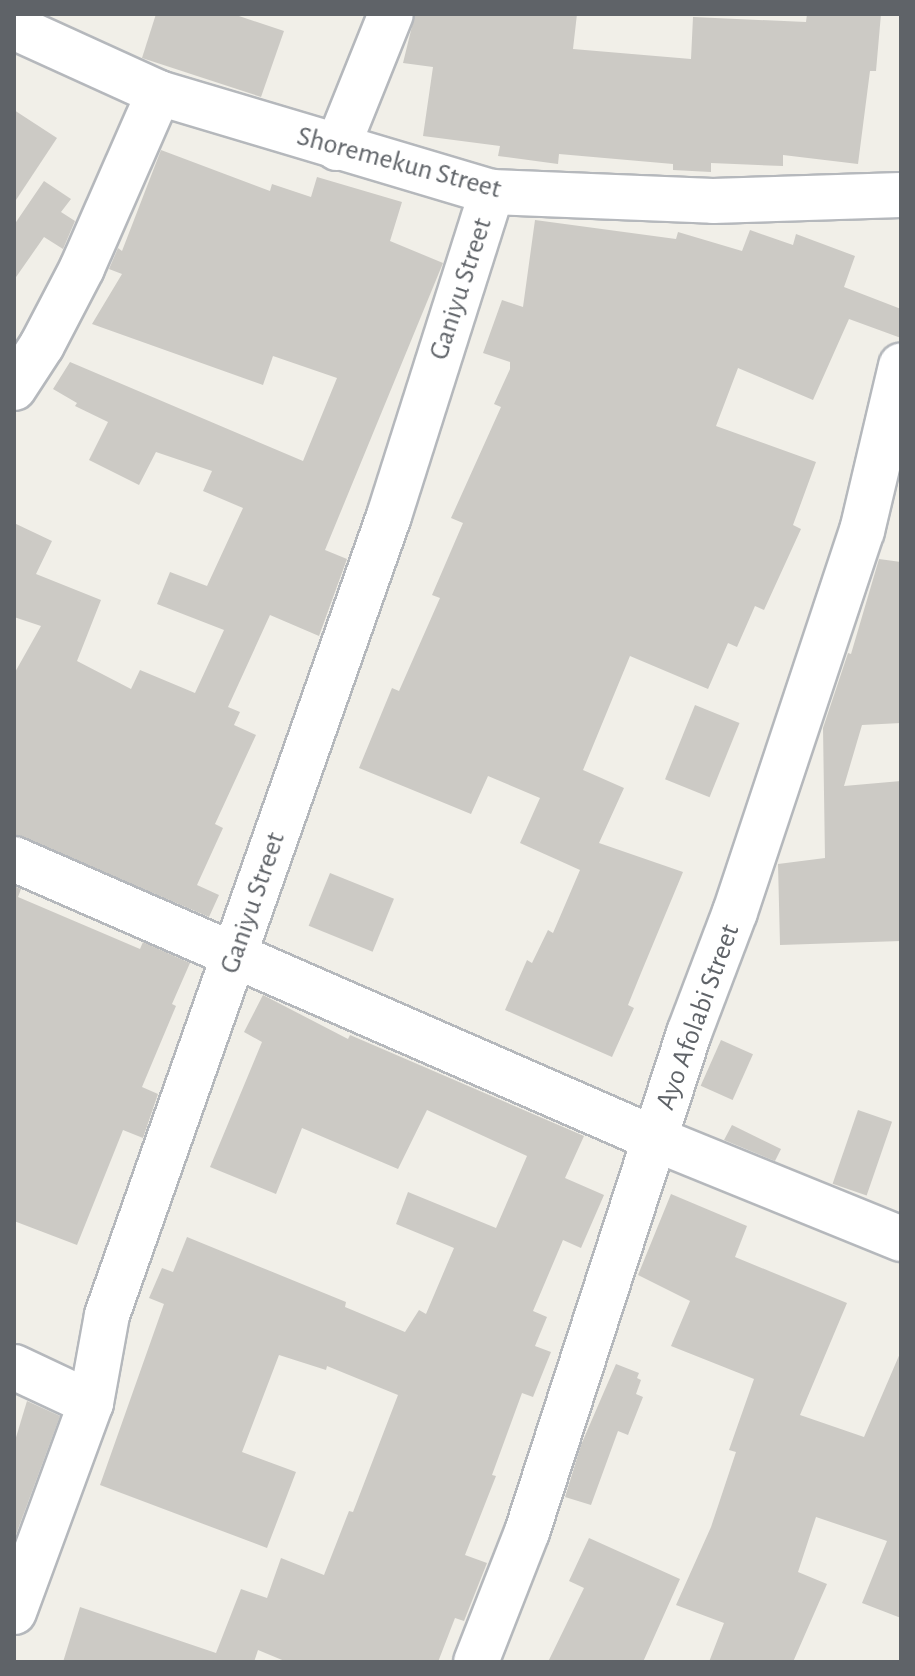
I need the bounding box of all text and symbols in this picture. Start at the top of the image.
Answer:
street label: Shoremekun Street [293,120,505,206]
street label: Ganiyu Street [422,214,500,364]
street label: Ganiyu Street [213,828,293,978]
street label: Ayo Afolabi Street [649,920,747,1114]

